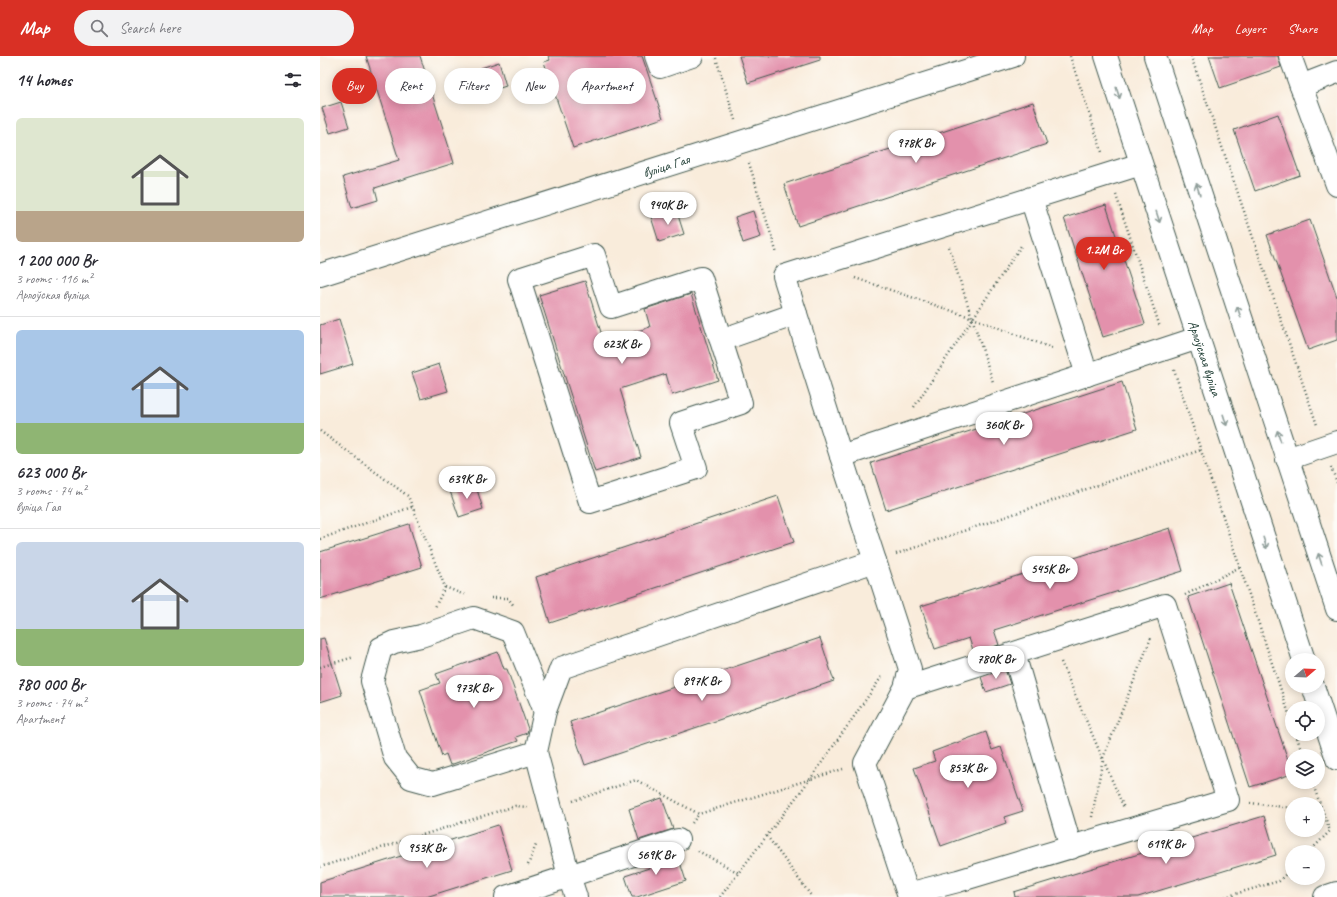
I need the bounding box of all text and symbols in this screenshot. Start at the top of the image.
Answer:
search box [74,10,354,46]
text: Map [20,16,50,40]
icon: search [88,17,110,39]
text: Search here [120,19,181,38]
text: Map [1191,20,1213,37]
text: Layers [1235,20,1266,37]
text: Share [1288,20,1317,37]
chip: Buy [332,68,377,104]
chip: Rent [385,68,436,104]
chip: Filters [444,68,503,104]
chip: New [511,68,559,104]
chip: Apartment [567,68,646,104]
icon: filters [282,69,304,91]
text: 14 homes [16,70,72,91]
one-way arrow [1115,86,1122,99]
pin: 978K Br [879,130,953,164]
text: 978K Br [897,135,935,151]
icon: home [124,144,196,216]
street label: вуліца Гая [641,150,693,181]
one-way arrow [1194,183,1202,195]
pin: 940K Br [631,192,705,226]
text: 940K Br [649,197,687,213]
one-way arrow [1155,210,1162,223]
pin: 1.2M Br [1067,237,1141,271]
text: 1.2M Br [1085,242,1123,258]
text: 1 200 000 Br [16,250,97,271]
text: 3 rooms · 116 m² [16,271,92,287]
text: Арлоўская вуліца [16,287,89,303]
one-way arrow [1235,306,1242,319]
street label: Арлоўская вуліца [1184,318,1225,399]
pin: 623K Br [585,331,659,365]
text: 623K Br [602,336,642,352]
icon: home [124,356,196,428]
pin: 360K Br [967,412,1041,446]
one-way arrow [1221,414,1229,426]
text: 360K Br [984,417,1024,433]
one-way arrow [1275,430,1283,442]
text: 623 000 Br [16,462,86,483]
pin: 639K Br [430,466,504,500]
text: 639K Br [448,471,486,487]
text: 3 rooms · 74 m² [16,483,86,499]
text: вуліца Гая [16,499,60,515]
one-way arrow [1262,537,1270,549]
one-way arrow [1316,553,1323,566]
pin: 545K Br [1013,556,1087,590]
text: 545K Br [1031,561,1069,577]
icon: home [124,568,196,640]
pin: 780K Br [959,646,1033,680]
text: 780K Br [977,651,1015,667]
north arrow [1285,653,1325,693]
map controls [1285,653,1325,885]
pin: 897K Br [665,668,739,702]
text: 897K Br [683,673,721,689]
text: 780 000 Br [16,674,85,695]
pin: 973K Br [437,675,511,709]
text: 973K Br [455,680,493,696]
text: 3 rooms · 74 m² [16,695,86,711]
button: locate [1285,701,1325,741]
text: Apartment [16,711,64,727]
button: layers [1285,749,1325,789]
pin: 853K Br [931,755,1005,789]
text: 853K Br [949,760,987,776]
button: + [1285,797,1325,837]
pin: 619K Br [1129,831,1203,865]
pin: 953K Br [390,835,464,869]
text: 619K Br [1147,836,1185,852]
text: 953K Br [408,840,446,856]
pin: 569K Br [619,842,693,876]
button: − [1285,845,1325,885]
text: 569K Br [637,847,675,863]

